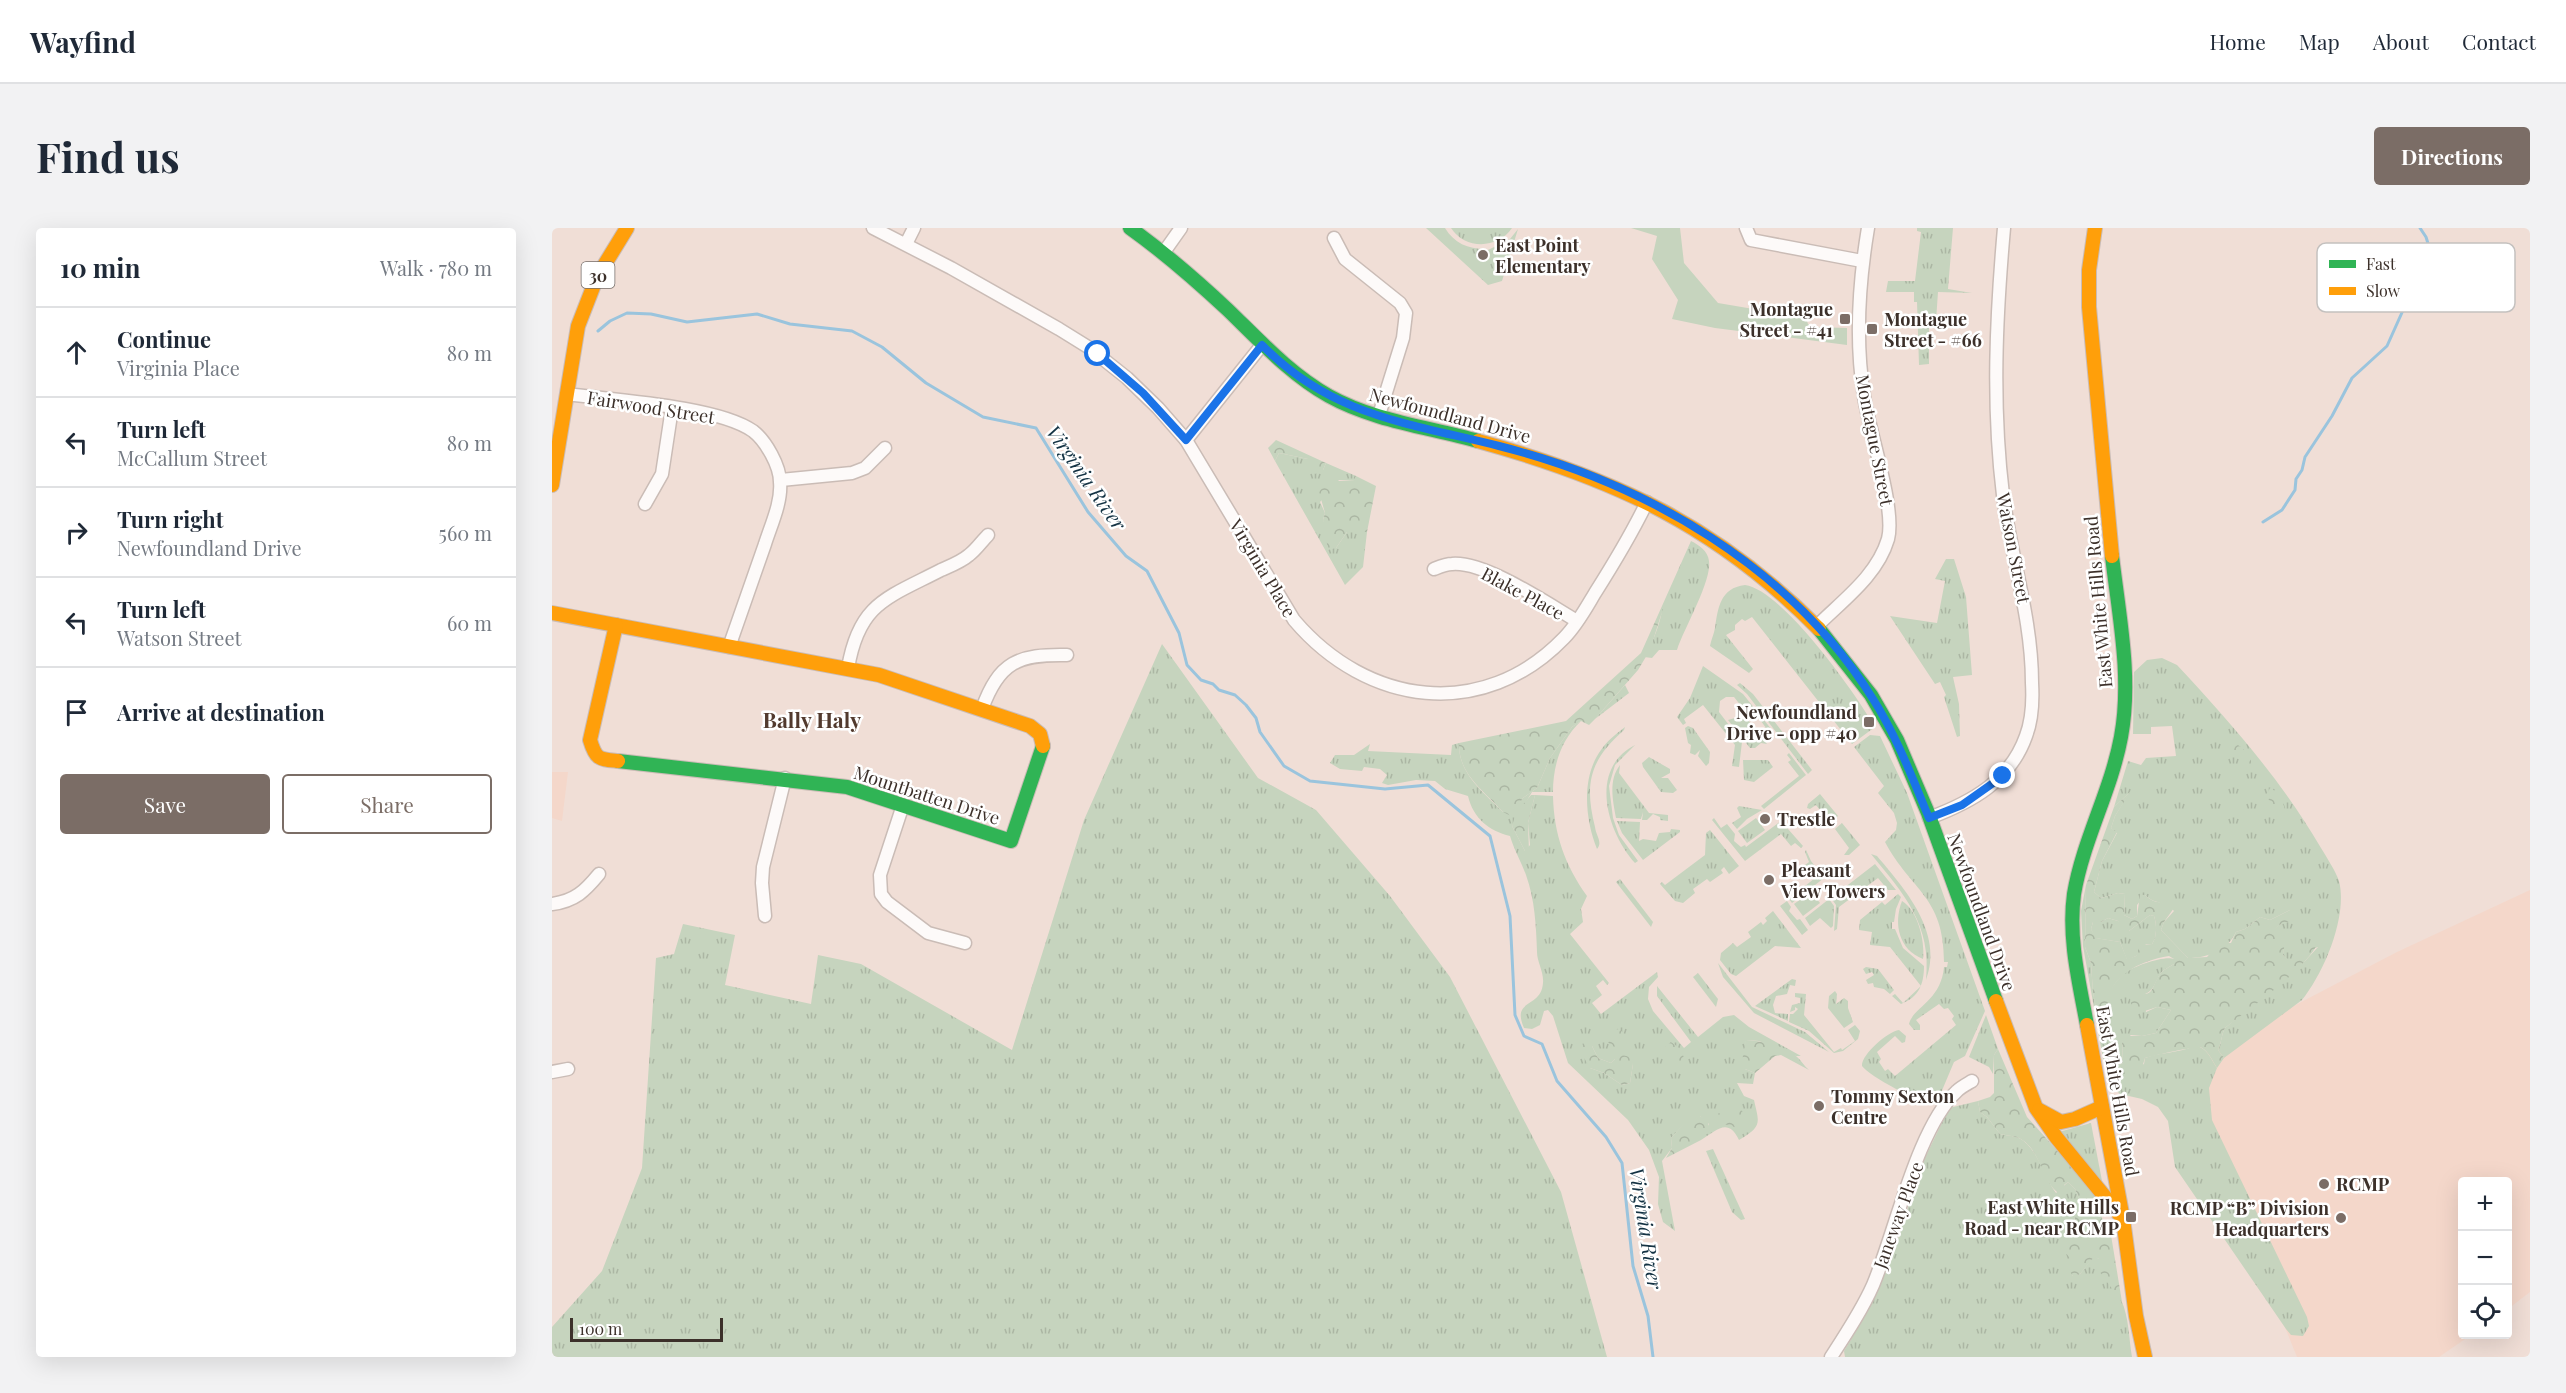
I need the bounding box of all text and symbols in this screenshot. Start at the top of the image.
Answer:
text: Wayfind [30,23,136,60]
text: Home [2210,27,2266,55]
text: Map [2299,27,2340,55]
text: About [2373,27,2429,55]
text: Contact [2462,27,2536,55]
button: Directions [2374,127,2530,185]
text: Find us [36,128,180,184]
place label: East Point Elementary [1495,233,1591,278]
legend [2317,243,2515,312]
marker: East Point Elementary [1476,248,1490,262]
text: 10 min [60,250,140,285]
text: Fast [2366,253,2396,274]
text: Walk · 780 m [380,254,492,281]
road number: 30 [582,262,615,288]
text: Slow [2366,280,2401,301]
place label: Montague Street - #41 [1740,297,1833,342]
place label: Montague Street - #66 [1884,307,1982,352]
marker: Montague Street - #41 [1838,312,1852,326]
marker: Montague Street - #66 [1865,322,1879,336]
text: Continue [117,324,211,354]
icon: ahead [60,336,93,369]
text: 80 m [447,339,492,366]
route start [1084,340,1110,366]
text: Virginia Place [117,354,240,381]
street label: Montague Street [1851,372,1900,508]
street label: Newfoundland Drive [1367,382,1533,448]
street label: Fairwood Street [585,385,717,429]
text: Turn left [117,414,206,444]
water label: Virginia River [1041,419,1134,536]
icon: left [60,426,93,459]
text: 80 m [447,429,492,456]
text: McCallum Street [117,444,267,471]
street label: Watson Street [1991,490,2037,606]
text: Turn right [117,504,223,534]
street label: Virginia Place [1224,514,1302,622]
street label: East White Hills Road [2078,514,2117,689]
icon: right [60,516,93,549]
text: 560 m [439,519,492,546]
text: Newfoundland Drive [117,534,302,561]
street label: Blake Place [1477,561,1569,625]
text: Turn left [117,594,206,624]
icon: left [60,606,93,639]
text: 60 m [447,609,492,636]
text: Watson Street [117,624,242,651]
icon: arrive [60,696,93,729]
text: Arrive at destination [117,697,325,727]
place label: Newfoundland Drive - opp #40 [1726,700,1857,745]
district label: Bally Haly [763,705,861,733]
marker: Newfoundland Drive - opp #40 [1862,715,1876,729]
street label: Mountbatten Drive [851,760,1003,830]
route end [1989,762,2015,788]
button: Save [60,774,270,834]
button: Share [282,774,492,834]
place label: Trestle [1777,807,1835,831]
marker: Trestle [1758,812,1772,826]
street label: Newfoundland Drive [1942,830,2022,994]
place label: Pleasant View Towers [1780,858,1885,903]
marker: Pleasant View Towers [1762,873,1776,887]
street label: East White Hills Road [2091,1004,2145,1179]
place label: Tommy Sexton Centre [1831,1084,1954,1129]
marker: Tommy Sexton Centre [1812,1099,1826,1113]
street label: Janeway Place [1867,1158,1928,1273]
water label: Virginia River [1624,1165,1670,1292]
place label: RCMP [2336,1172,2390,1196]
marker: RCMP [2317,1177,2331,1191]
map controls [2458,1177,2512,1339]
button: + [2458,1177,2512,1231]
place label: East White Hills Road - near RCMP [1964,1195,2119,1240]
place label: RCMP “B” Division Headquarters [2170,1196,2329,1241]
marker: East White Hills Road - near RCMP [2124,1210,2138,1224]
marker: RCMP “B” Division Headquarters [2334,1211,2348,1225]
button: − [2458,1231,2512,1285]
button: locate [2458,1285,2512,1339]
scale bar [570,1315,723,1342]
text: 100 m [579,1318,622,1339]

